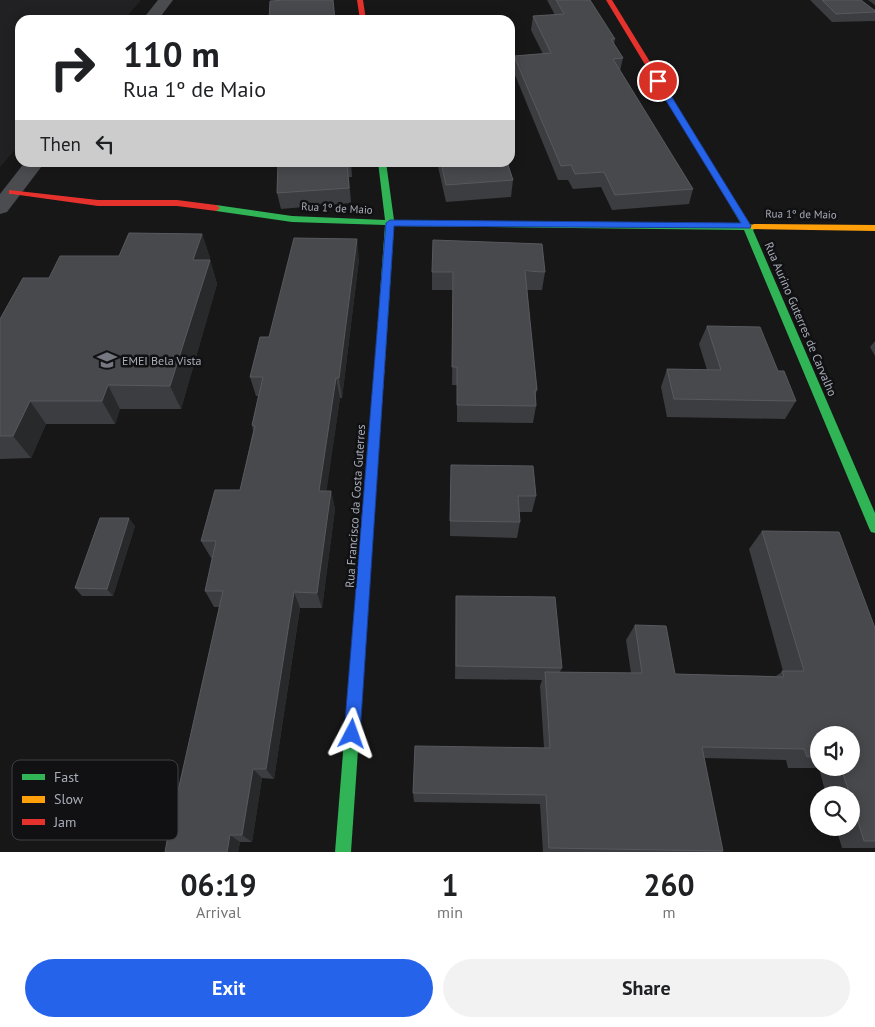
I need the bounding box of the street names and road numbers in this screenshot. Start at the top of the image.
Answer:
street label: Rua 1º de Maio [301,199,373,217]
street label: Rua 1º de Maio [765,206,837,222]
street label: Rua Aurino Guterres de Carvalho [762,240,840,398]
street label: Rua Francisco da Costa Guterres [342,424,368,588]

